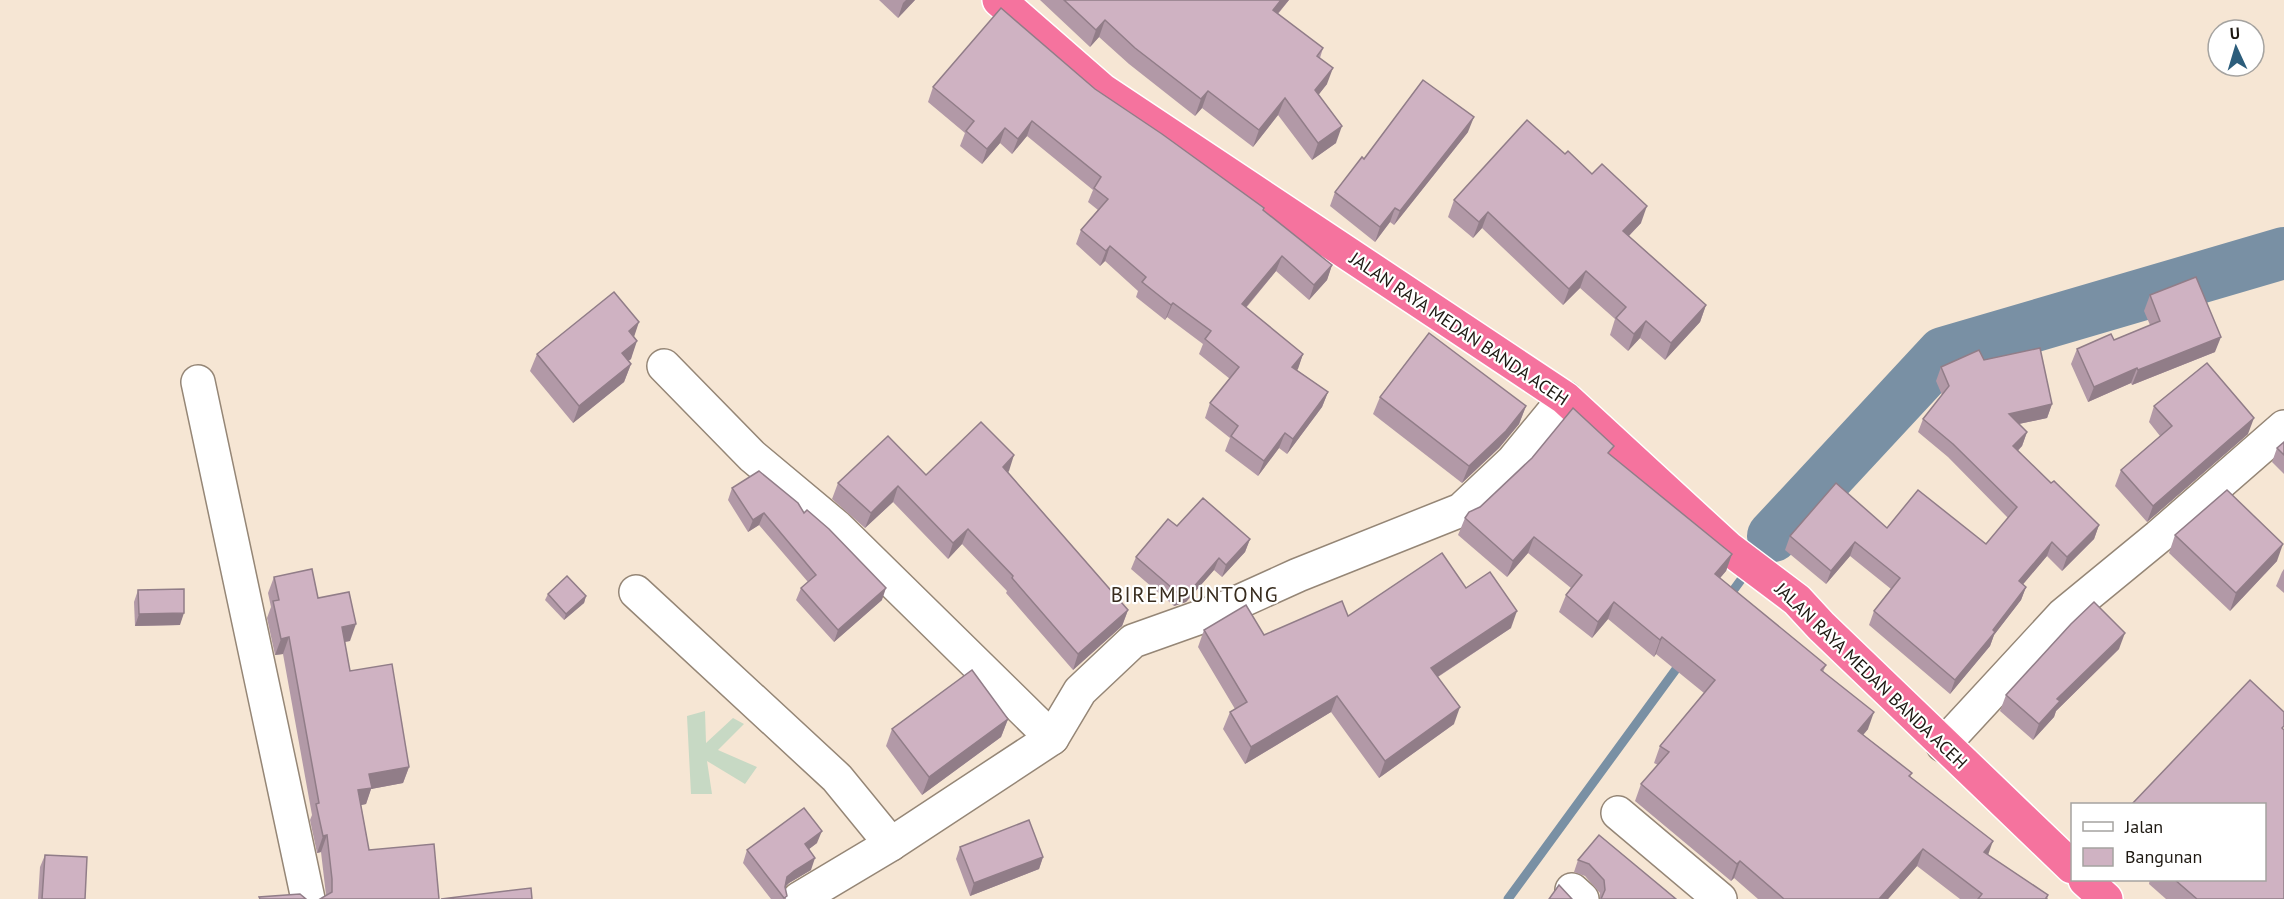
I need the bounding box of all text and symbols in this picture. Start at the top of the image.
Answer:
north arrow [2206,18,2266,78]
text: U [2229,23,2241,43]
street label: JALAN RAYA MEDAN BANDA ACEH [1345,246,1573,410]
street label: JALAN RAYA MEDAN BANDA ACEH [1770,577,1972,774]
district label: BIREMPUNTONG [1111,581,1279,608]
legend [2071,803,2266,881]
text: Jalan [2124,815,2163,838]
text: Bangunan [2125,845,2202,868]

